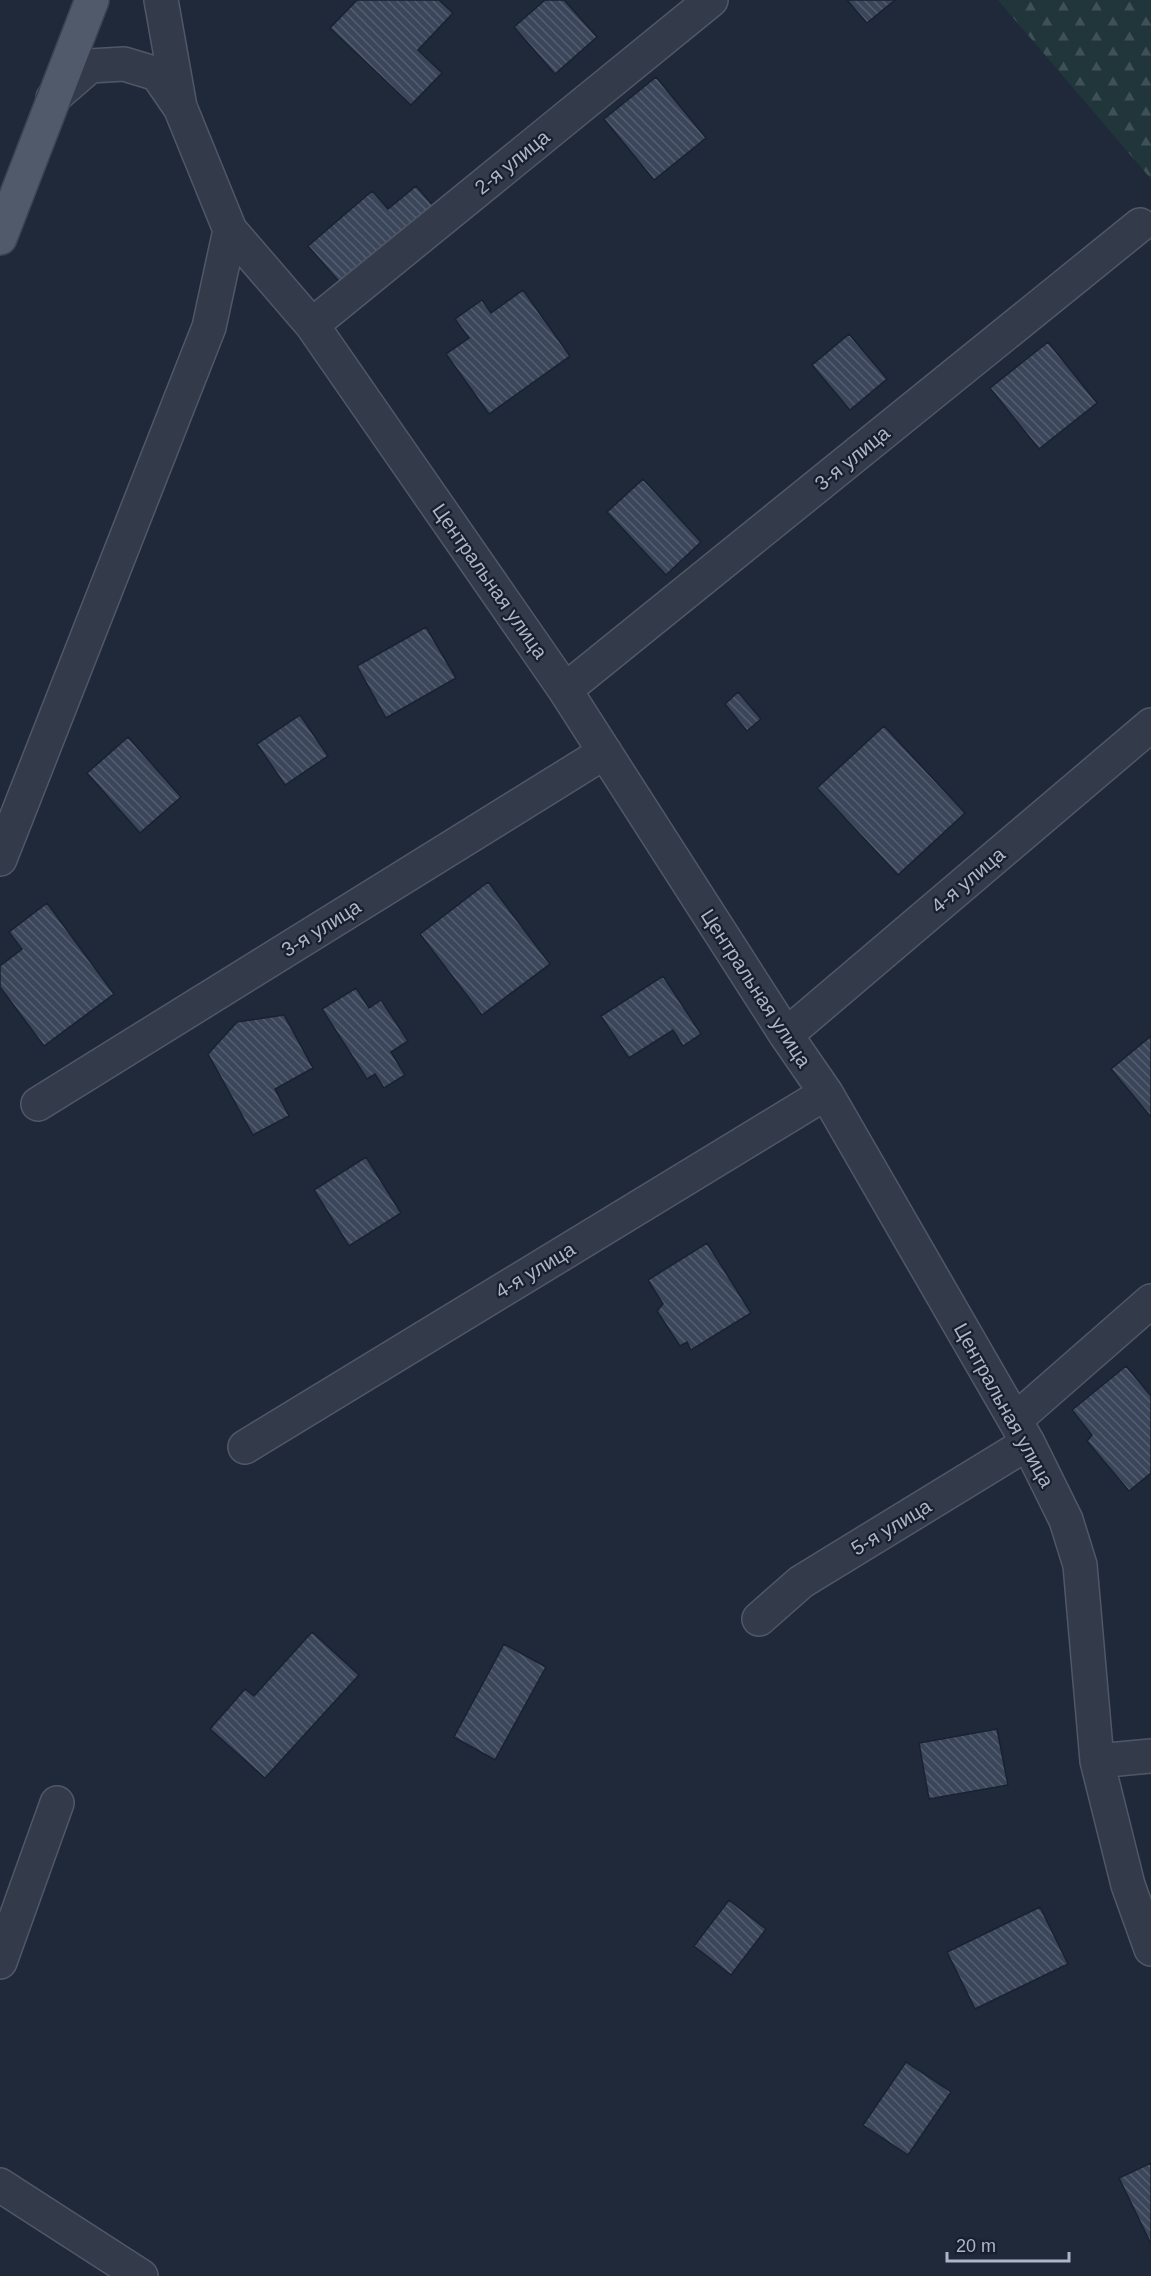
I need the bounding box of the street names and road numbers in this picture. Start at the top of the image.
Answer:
street label: 2-я улица [470,125,554,199]
street label: 3-я улица [810,421,894,495]
street label: Центральная улица [428,499,552,663]
street label: 4-я улица [927,842,1010,917]
street label: 3-я улица [277,895,365,961]
street label: Центральная улица [697,905,816,1072]
street label: 4-я улица [491,1237,580,1302]
street label: Центральная улица [950,1319,1059,1492]
street label: 5-я улица [847,1494,936,1559]

